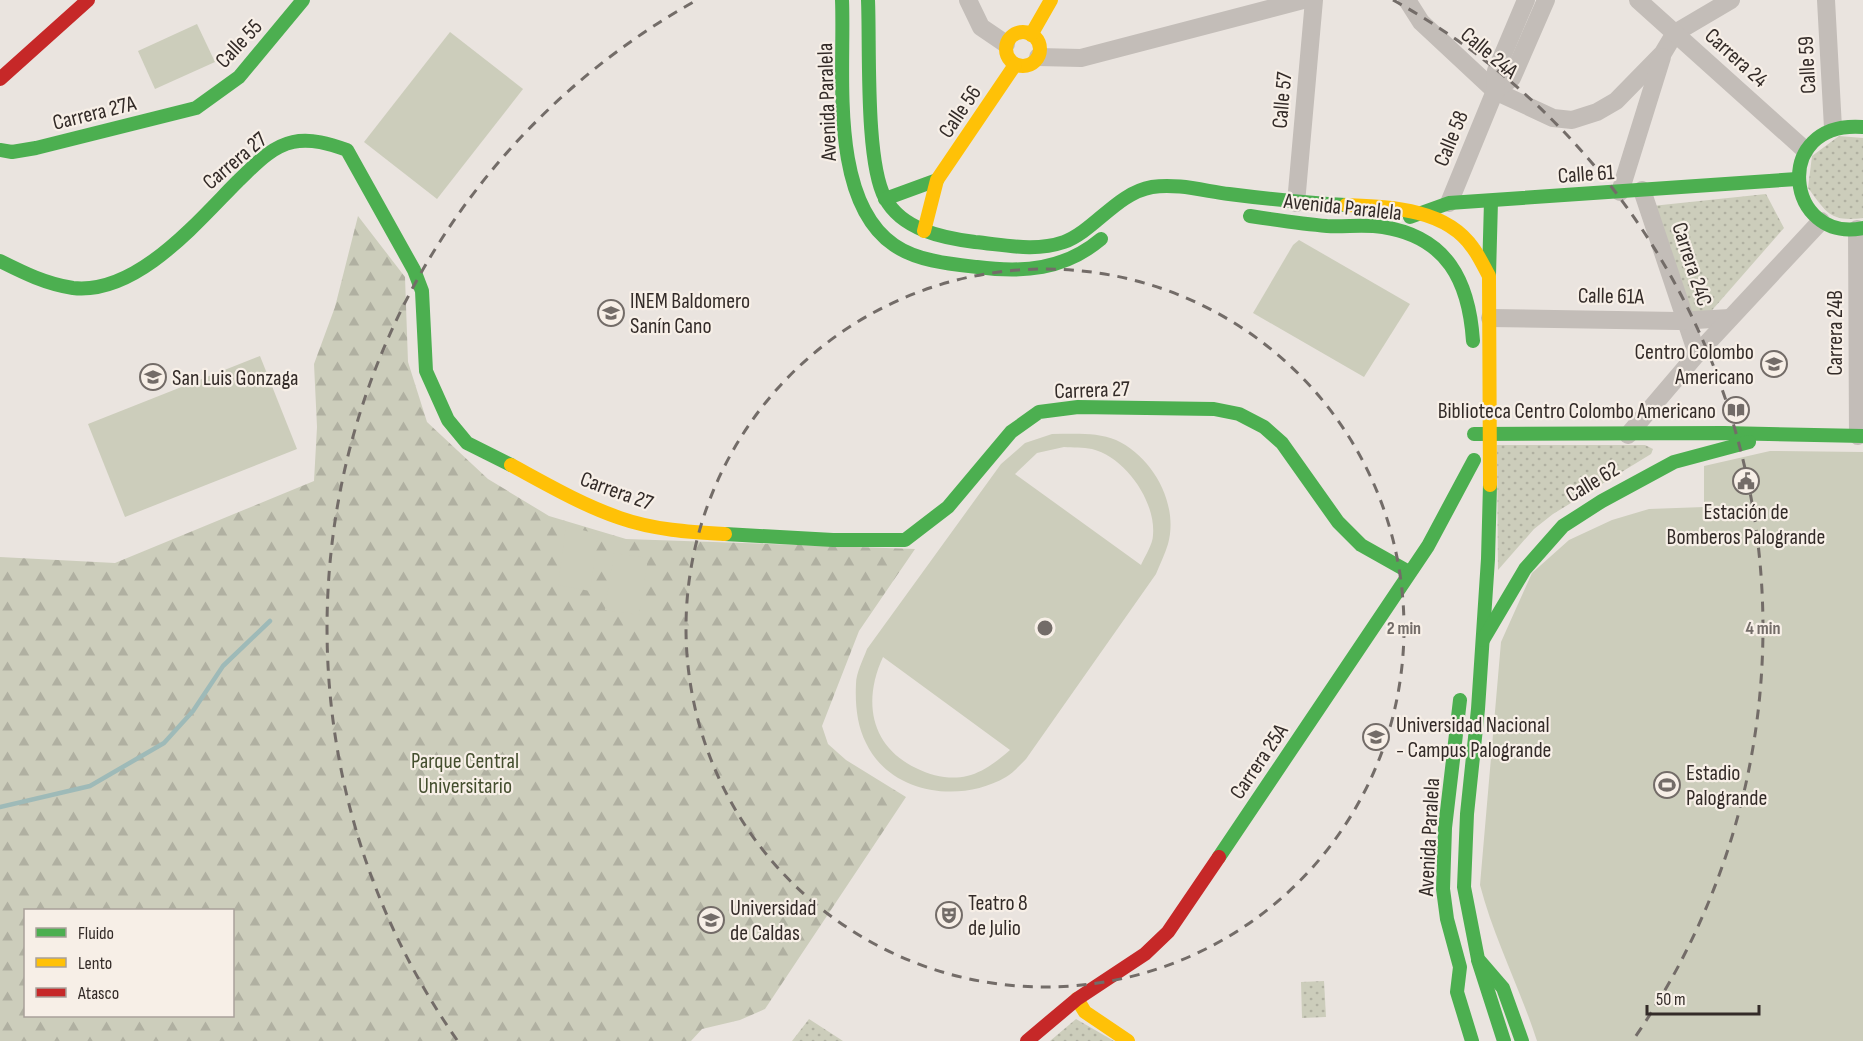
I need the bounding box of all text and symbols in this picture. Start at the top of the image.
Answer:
street label: Calle 55 [210,14,269,74]
street label: Calle 24A [1455,21,1524,85]
street label: Carrera 24 [1699,23,1773,94]
street label: Calle 59 [1793,35,1822,95]
street label: Avenida Paralela [812,42,843,163]
street label: Calle 57 [1267,70,1298,130]
street label: Calle 56 [933,80,988,143]
street label: Carrera 27A [50,90,139,137]
street label: Calle 58 [1428,107,1475,170]
street label: Carrera 27 [197,126,273,196]
street label: Calle 61 [1557,159,1616,190]
street label: Avenida Paralela [1282,188,1403,227]
street label: Carrera 24C [1665,219,1718,310]
street label: Calle 61A [1578,282,1645,311]
place label: INEM Baldomero Sanín Cano [630,288,750,340]
street label: Carrera 24B [1822,290,1849,376]
school or university icon: INEM Baldomero Sanín Cano [596,298,626,328]
place label: Centro Colombo Americano [1635,339,1754,391]
school or university icon: Centro Colombo Americano [1759,349,1789,379]
school or university icon: San Luis Gonzaga [138,362,168,392]
place label: San Luis Gonzaga [172,365,299,392]
street label: Carrera 27 [1054,376,1131,405]
library icon: Biblioteca Centro Colombo Americano [1721,395,1751,425]
place label: Biblioteca Centro Colombo Americano [1438,398,1716,425]
street label: Calle 62 [1561,456,1625,509]
street label: Carrera 27 [576,466,657,517]
public building icon: Estación de Bomberos Palogrande [1731,466,1761,496]
place label: Estación de Bomberos Palogrande [1667,499,1825,551]
centre of rings [1035,618,1055,638]
text: 2 min [1387,618,1421,639]
text: 4 min [1746,618,1780,639]
place label: Universidad Nacional - Campus Palogrande [1396,712,1551,764]
street label: Carrera 25A [1224,719,1295,805]
school or university icon: Universidad Nacional - Campus Palogrande [1361,722,1391,752]
park label: Parque Central Universitario [411,748,519,800]
place label: Estadio Palogrande [1686,760,1767,812]
sports icon: Estadio Palogrande [1652,770,1682,800]
street label: Avenida Paralela [1413,777,1446,898]
place label: Teatro 8 de Julio [968,890,1028,942]
place label: Universidad de Caldas [730,895,816,947]
theatre icon: Teatro 8 de Julio [934,900,964,930]
school or university icon: Universidad de Caldas [696,905,726,935]
legend [24,909,234,1017]
text: Fluido [78,923,114,944]
text: Lento [78,953,112,974]
scale bar [1647,978,1760,1016]
text: Atasco [77,983,119,1004]
text: 50 m [1656,989,1686,1010]

